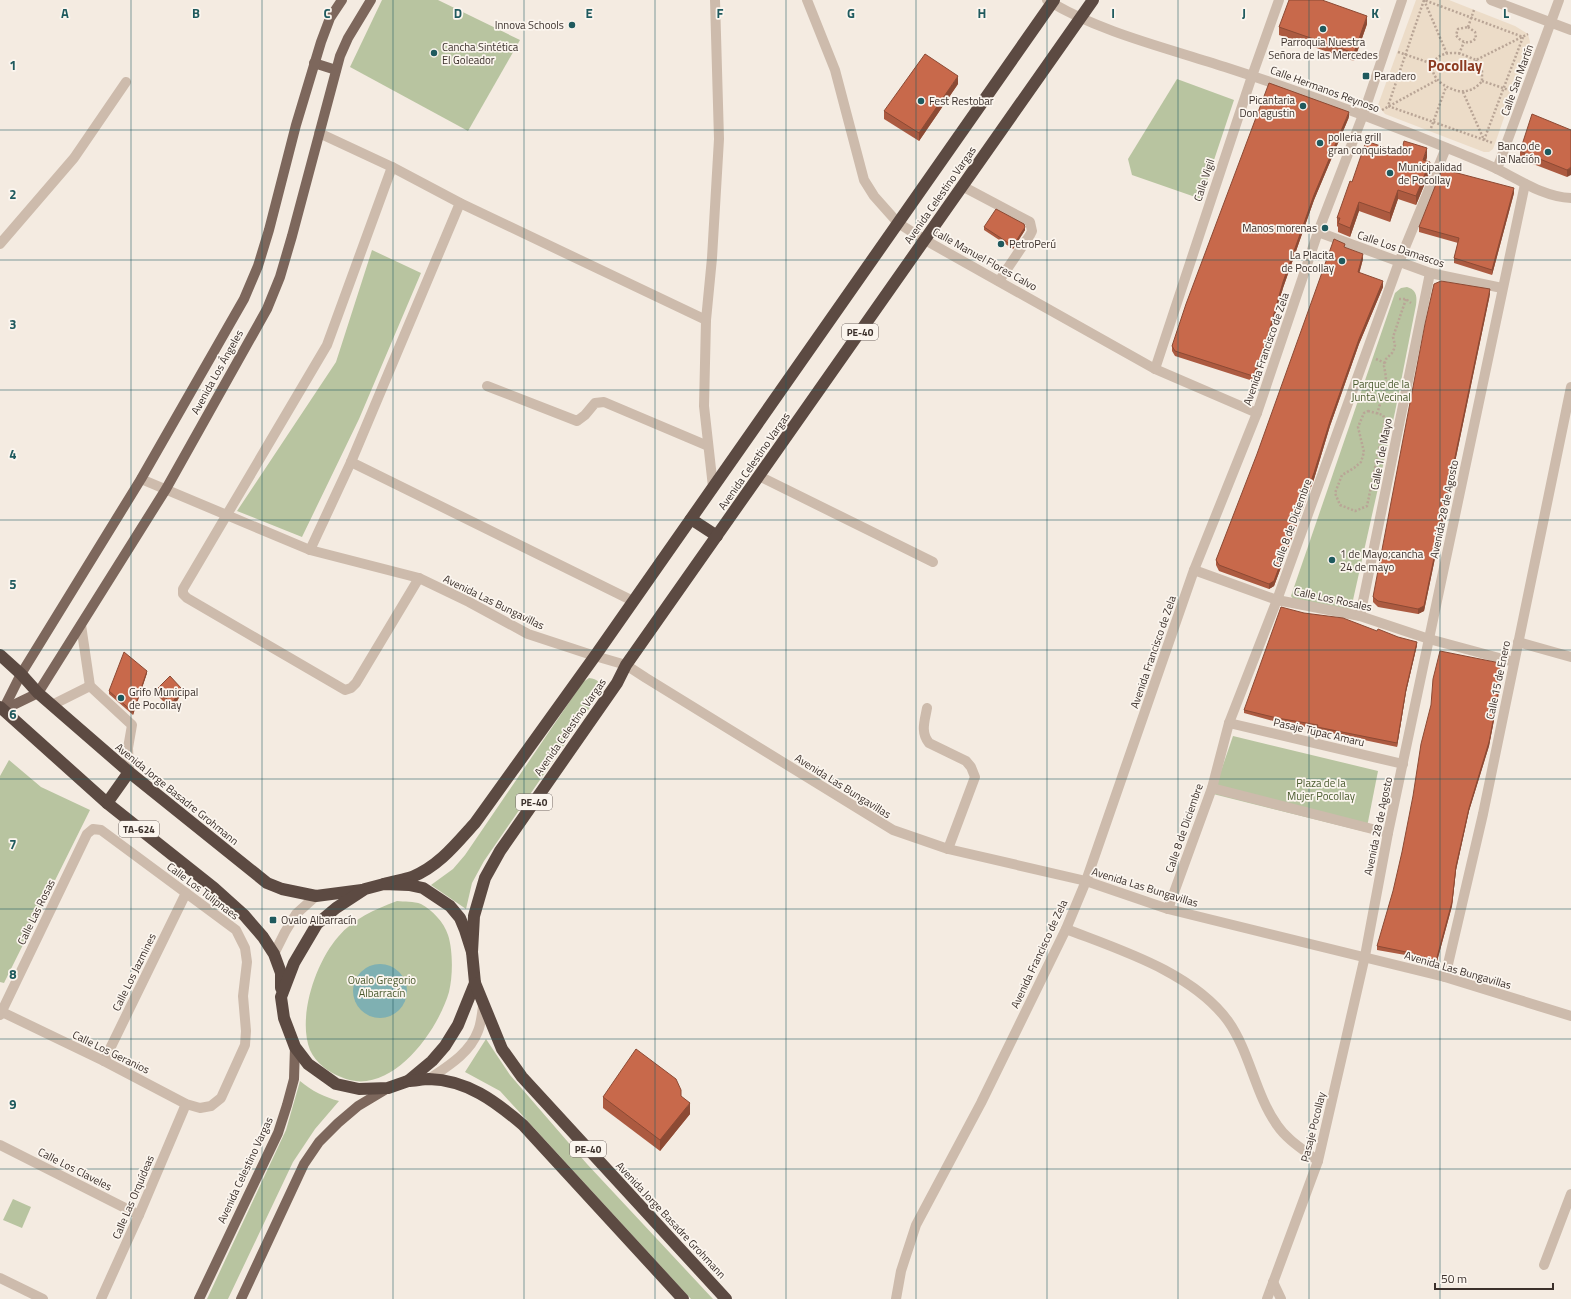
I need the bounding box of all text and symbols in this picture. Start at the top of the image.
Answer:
text: A [61,3,69,23]
text: B [192,3,200,23]
text: C [323,3,331,23]
text: D [454,3,462,23]
text: E [585,3,593,23]
text: F [717,3,724,23]
text: G [847,3,855,23]
text: H [978,3,986,23]
text: I [1111,3,1115,23]
text: J [1242,3,1246,23]
text: K [1371,3,1379,23]
text: L [1503,3,1509,23]
place label: Innova Schools [495,17,564,33]
marker: Innova Schools [567,20,577,30]
marker: Parroquia Nuestra Señora de las Mercedes [1318,24,1328,34]
place label: Parroquia Nuestra Señora de las Mercedes [1268,34,1378,63]
place label: Cancha Sintética El Goleador [442,39,519,68]
street label: Calle San Martín [1497,42,1537,118]
marker: Cancha Sintética El Goleador [429,48,439,58]
district label: Pocollay [1428,54,1483,77]
text: 1 [9,55,17,75]
street label: Calle Hermanos Reynoso [1268,62,1382,116]
place label: Paradero [1374,68,1416,84]
marker: Paradero [1361,71,1371,81]
place label: Picantaria Don agustin [1239,92,1295,121]
place label: Fest Restobar [929,93,994,109]
marker: Fest Restobar [916,96,926,106]
marker: Picantaria Don agustin [1298,101,1308,111]
place label: polleria grill gran conquistador [1328,129,1412,158]
marker: polleria grill gran conquistador [1315,138,1325,148]
place label: Banco de la Nación [1497,138,1540,167]
street label: Avenida Celestino Vargas [900,143,980,247]
marker: Banco de la Nación [1543,147,1553,157]
street label: Calle Vigil [1190,157,1218,203]
place label: Municipalidad de Pocollay [1398,159,1462,188]
marker: Municipalidad de Pocollay [1385,168,1395,178]
text: 2 [9,184,17,204]
place label: Manos morenas [1242,220,1317,236]
marker: Manos morenas [1320,223,1330,233]
street label: Calle Manuel Flores Calvo [930,224,1040,295]
street label: Calle Los Damascos [1355,227,1447,271]
place label: PetroPerú [1009,236,1056,252]
marker: PetroPerú [996,239,1006,249]
place label: La Placita de Pocollay [1282,247,1335,276]
marker: La Placita de Pocollay [1337,256,1347,266]
street label: Avenida Francisco de Zela [1239,290,1293,408]
text: 3 [9,314,17,334]
road number: PE-40 [842,324,878,340]
street label: Avenida Los Ángeles [187,327,247,417]
park label: Parque de la Junta Vecinal [1351,376,1411,405]
street label: Avenida Celestino Vargas [714,409,794,513]
street label: Calle 1 de Mayo [1366,417,1396,491]
text: 4 [9,444,17,464]
street label: Avenida 28 de Agosto [1426,458,1462,560]
street label: Calle 8 de Diciembre [1269,476,1316,570]
place label: 1 de Mayo;cancha 24 de mayo [1340,546,1424,575]
marker: 1 de Mayo;cancha 24 de mayo [1327,555,1337,565]
street label: Avenida Las Bungavillas [441,571,547,633]
text: 5 [9,574,17,594]
street label: Calle Los Rosales [1292,583,1374,615]
street label: Avenida Francisco de Zela [1126,593,1180,711]
street label: Calle 15 de Enero [1482,639,1514,721]
street label: Avenida Celestino Vargas [530,675,610,779]
place label: Grifo Municipal de Pocollay [129,684,198,713]
marker: Grifo Municipal de Pocollay [116,693,126,703]
text: 6 [9,704,17,724]
street label: Pasaje Túpac Amaru [1272,714,1366,750]
street label: Avenida Jorge Basadre Grohmann [112,739,242,849]
street label: Avenida Las Bungavillas [792,750,894,822]
park label: Plaza de la Mujer Pocollay [1287,775,1356,804]
street label: Avenida 28 de Agosto [1360,775,1396,877]
street label: Calle 8 de Diciembre [1161,781,1207,875]
road number: PE-40 [516,794,552,810]
road number: TA-624 [119,821,159,837]
text: 7 [9,834,17,854]
street label: Calle Los Tulipnaes [164,859,242,923]
street label: Avenida Las Bungavillas [1090,863,1200,911]
street label: Calle Las Rosas [13,877,59,947]
street label: Avenida Francisco de Zela [1007,897,1071,1011]
place label: Ovalo Albarracín [281,912,356,928]
marker: Ovalo Albarracín [268,915,278,925]
street label: Calle Los Jazmines [108,930,160,1014]
street label: Avenida Las Bungavillas [1403,947,1513,993]
text: 8 [9,964,17,984]
park label: Ovalo Gregorio Albarracín [348,972,416,1001]
street label: Calle Los Geranios [70,1026,152,1078]
street label: Pasaje Pocollay [1297,1090,1330,1164]
text: 9 [9,1094,17,1114]
street label: Avenida Celestino Vargas [213,1114,277,1226]
road number: PE-40 [570,1141,606,1157]
street label: Calle Los Claveles [35,1143,115,1195]
street label: Calle Las Orquídeas [108,1153,158,1241]
street label: Avenida Jorge Basadre Grohmann [612,1158,730,1282]
scale bar [1435,1265,1553,1291]
text: 50 m [1441,1269,1467,1288]

